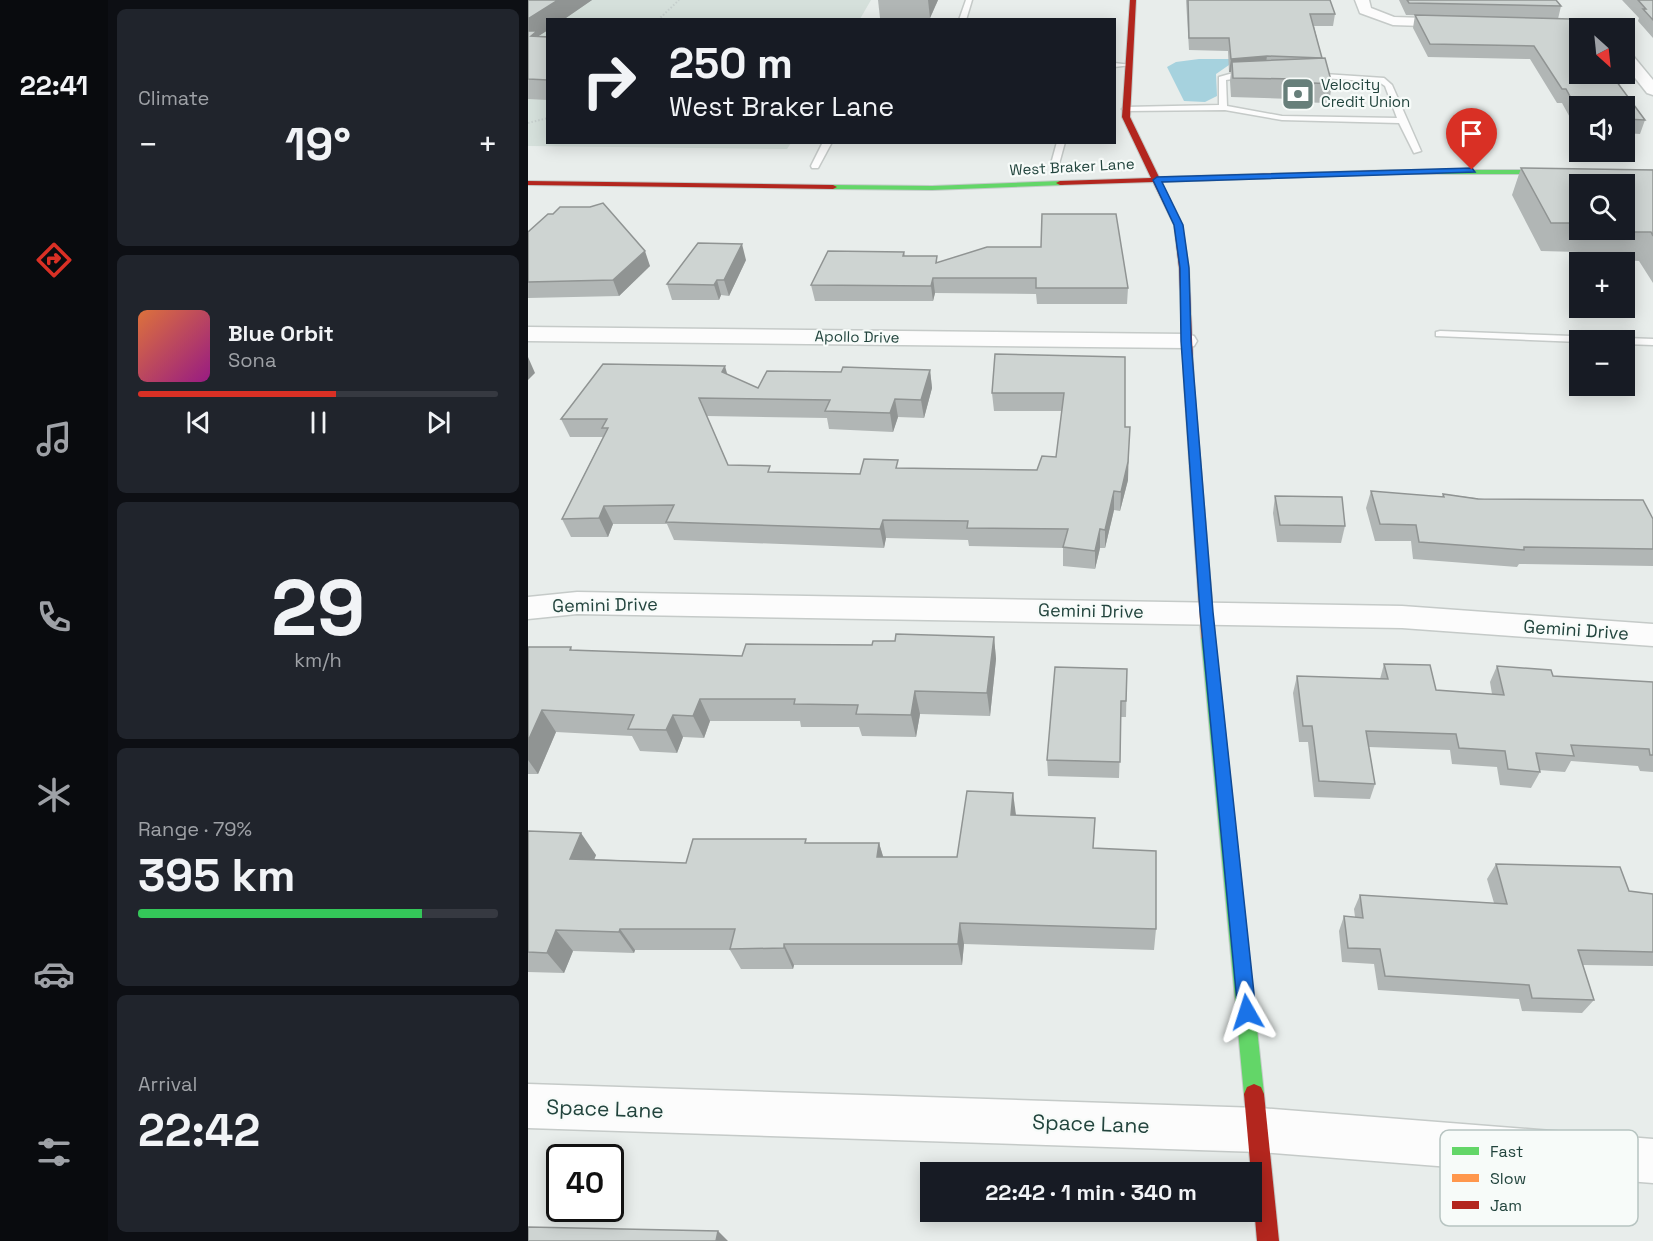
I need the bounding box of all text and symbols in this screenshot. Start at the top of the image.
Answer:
north arrow [1569,18,1635,84]
map controls [1569,18,1635,396]
text: 250 m [669,37,793,90]
icon: right [570,42,648,120]
text: 22:41 [20,68,88,103]
place label: Velocity Credit Union [1321,75,1410,111]
bank icon: Velocity Credit Union [1280,76,1316,112]
text: Climate [138,85,209,111]
text: West Braker Lane [669,89,894,124]
button: sound [1569,96,1635,162]
pin [1446,108,1497,170]
text: 19° [285,116,351,173]
icon: arrive [1455,117,1488,150]
text: − [138,124,158,166]
text: + [478,124,498,166]
street label: West Braker Lane [1009,154,1135,179]
button: search [1569,174,1635,240]
icon: directions [33,239,75,281]
button: + [1569,252,1635,318]
text: Blue Orbit [228,319,334,347]
street label: Apollo Drive [814,326,900,347]
button: − [1569,330,1635,396]
text: Sona [228,347,276,373]
icon: previous [182,406,215,439]
icon: pause [302,406,335,439]
icon: next [422,406,455,439]
icon: music [33,418,75,460]
text: 29 [271,558,365,658]
street label: Gemini Drive [552,592,658,617]
icon: phone [33,596,75,638]
street label: Gemini Drive [1038,598,1144,623]
street label: Gemini Drive [1523,614,1630,645]
text: km/h [294,647,342,673]
icon: climate [33,774,75,816]
text: Range · 79% [138,816,252,842]
text: 395 km [138,847,295,904]
icon: car [33,953,75,995]
position arrow [1215,980,1279,1044]
text: Arrival [138,1071,197,1097]
street label: Space Lane [546,1093,664,1124]
text: 22:42 [138,1102,260,1159]
street label: Space Lane [1032,1108,1150,1139]
legend [1440,1130,1638,1226]
icon: filters [33,1131,75,1173]
text: Fast [1490,1141,1523,1162]
speed limit sign: 40 [546,1144,624,1222]
text: Slow [1490,1168,1526,1189]
text: 22:42 · 1 min · 340 m [985,1178,1197,1206]
text: Jam [1490,1195,1522,1216]

